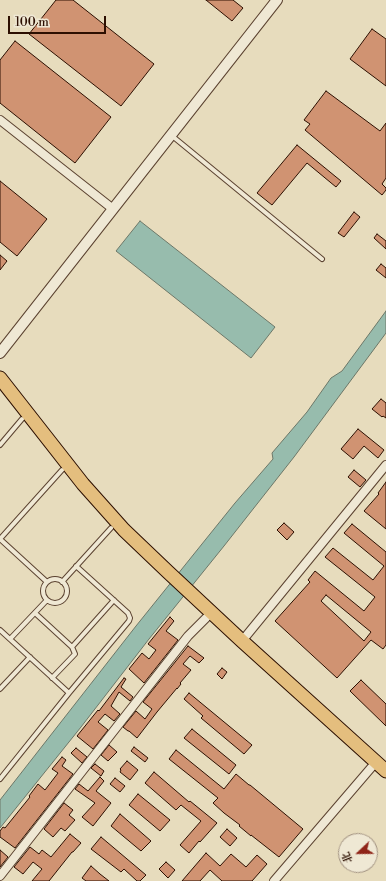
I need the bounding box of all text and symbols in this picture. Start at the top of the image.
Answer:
scale bar [10,8,108,34]
text: 100 m [15,15,49,30]
north arrow [338,833,378,873]
text: 北 [339,849,356,865]

